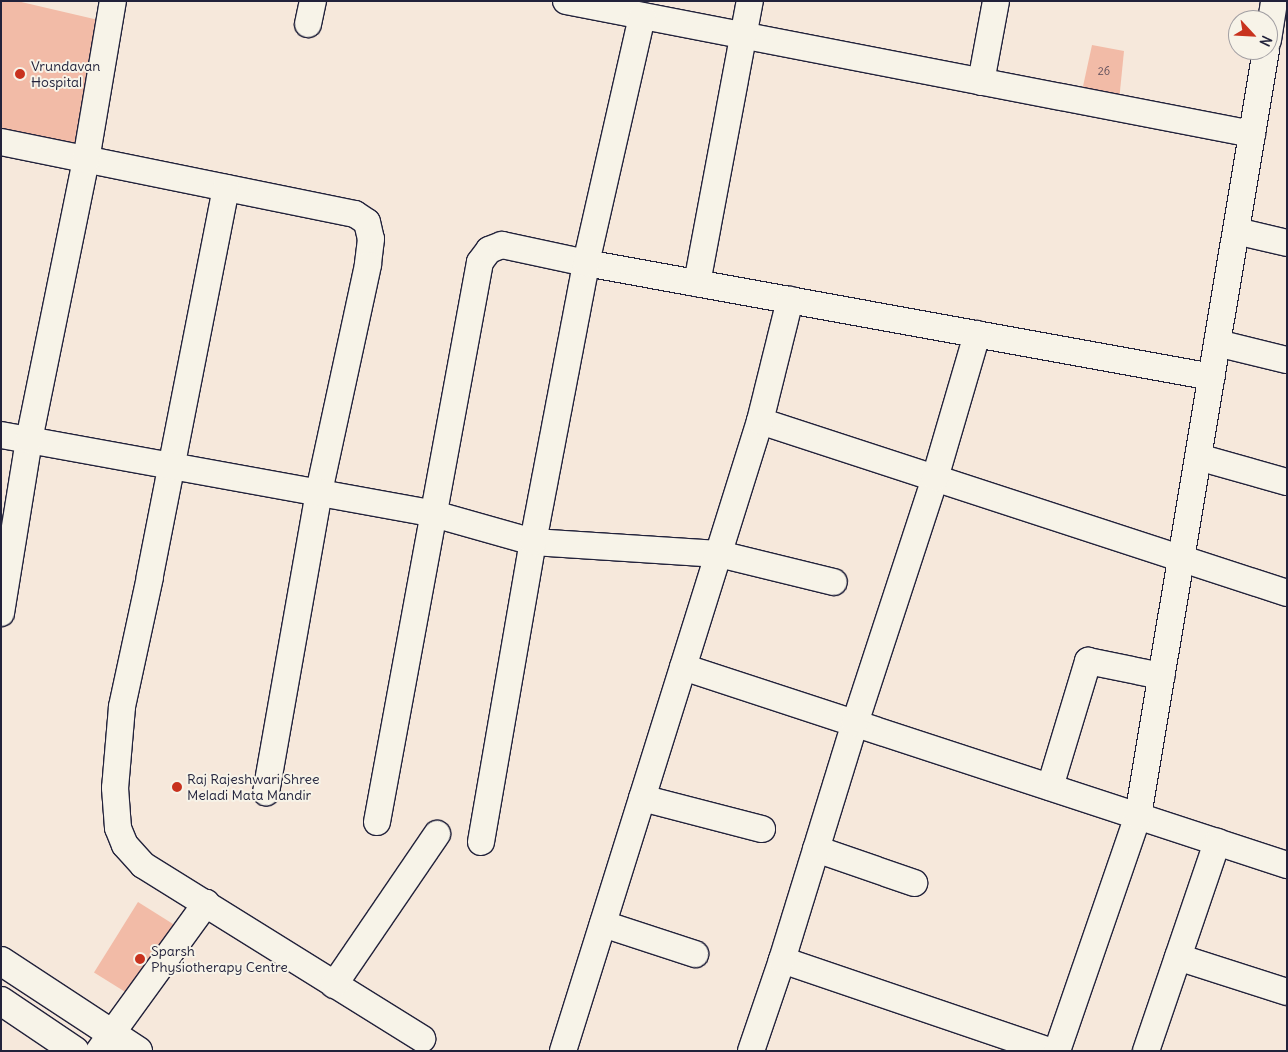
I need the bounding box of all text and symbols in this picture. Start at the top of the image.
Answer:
north arrow [1228,10,1278,60]
text: N [1255,33,1276,49]
place label: Vrundavan Hospital [31,58,100,90]
house number: 26 [1098,64,1110,78]
marker: Vrundavan Hospital [13,67,27,81]
place label: Raj Rajeshwari Shree Meladi Mata Mandir [187,771,320,804]
marker: Raj Rajeshwari Shree Meladi Mata Mandir [171,781,183,793]
place label: Sparsh Physiotherapy Centre [151,943,288,976]
marker: Sparsh Physiotherapy Centre [133,952,147,966]

